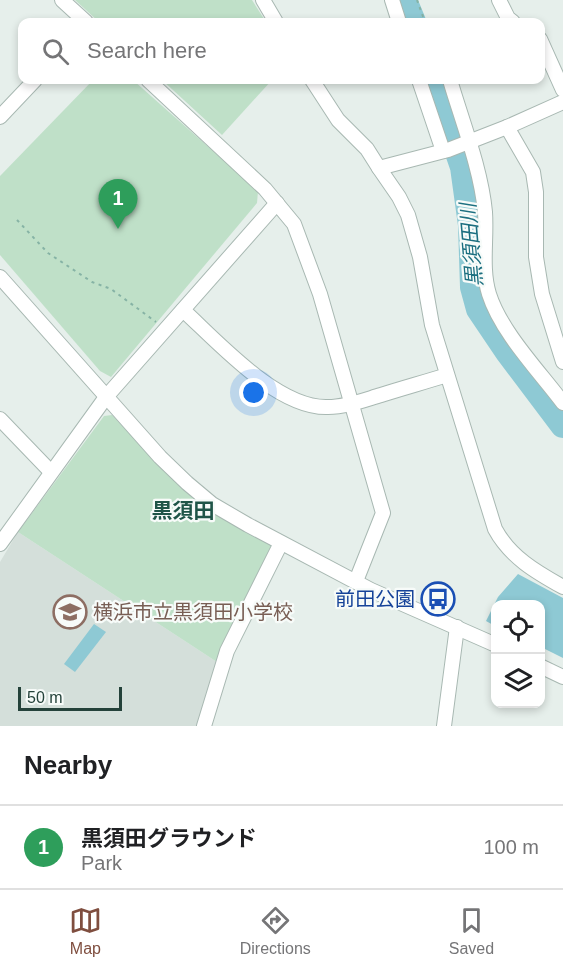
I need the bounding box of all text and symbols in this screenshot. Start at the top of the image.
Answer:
search box [18,18,545,84]
icon: search [39,35,72,68]
text: Search here [87,38,207,63]
pin: 1 [98,180,138,229]
water label: 黒須田川 [456,200,486,288]
your location [239,378,268,407]
district label: 黒須田 [152,499,215,522]
bus stop icon: 前田公園 [420,581,456,617]
place label: 前田公園 [335,588,415,610]
school or university icon: 横浜市立黒須田小学校 [52,594,88,630]
map controls [491,600,545,708]
button: locate [491,600,545,654]
place label: 横浜市立黒須田小学校 [93,601,293,623]
button: layers [491,654,545,708]
scale bar [18,684,122,712]
text: 50 m [27,689,63,706]
text: Nearby [24,750,112,780]
text: 黒須田グラウンド [81,826,257,851]
text: 1 [38,836,49,858]
text: 100 m [483,836,539,858]
text: Park [81,852,122,874]
tab: Map [69,904,102,958]
tab: Directions [240,904,311,958]
tab: Saved [449,904,494,958]

